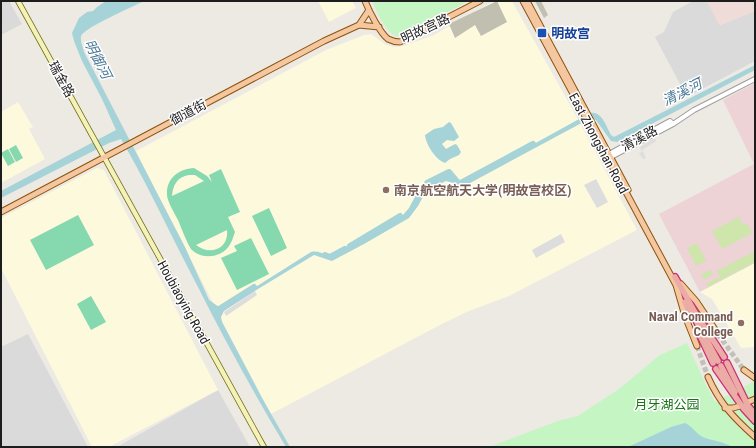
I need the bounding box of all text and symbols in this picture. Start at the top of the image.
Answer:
street label: 明故宫路 [398,11,452,46]
place label: 明故宫 [551,26,590,41]
marker: 明故宫 [536,27,548,39]
water label: 明御河 [81,37,116,84]
street label: 瑞金路 [46,59,78,100]
water label: 清溪河 [660,74,707,109]
street label: East Zhongshan Road [566,90,631,196]
street label: 御道街 [167,97,209,128]
street label: 清溪路 [618,123,660,154]
place label: 南京航空航天大学(明故宫校区) [394,183,571,198]
marker: 南京航空航天大学(明故宫校区) [381,185,391,195]
street label: Houbiaoying Road [154,258,213,347]
place label: Naval Command College [649,309,733,339]
marker: Naval Command College [736,318,746,328]
park label: 月牙湖公园 [634,397,700,412]

